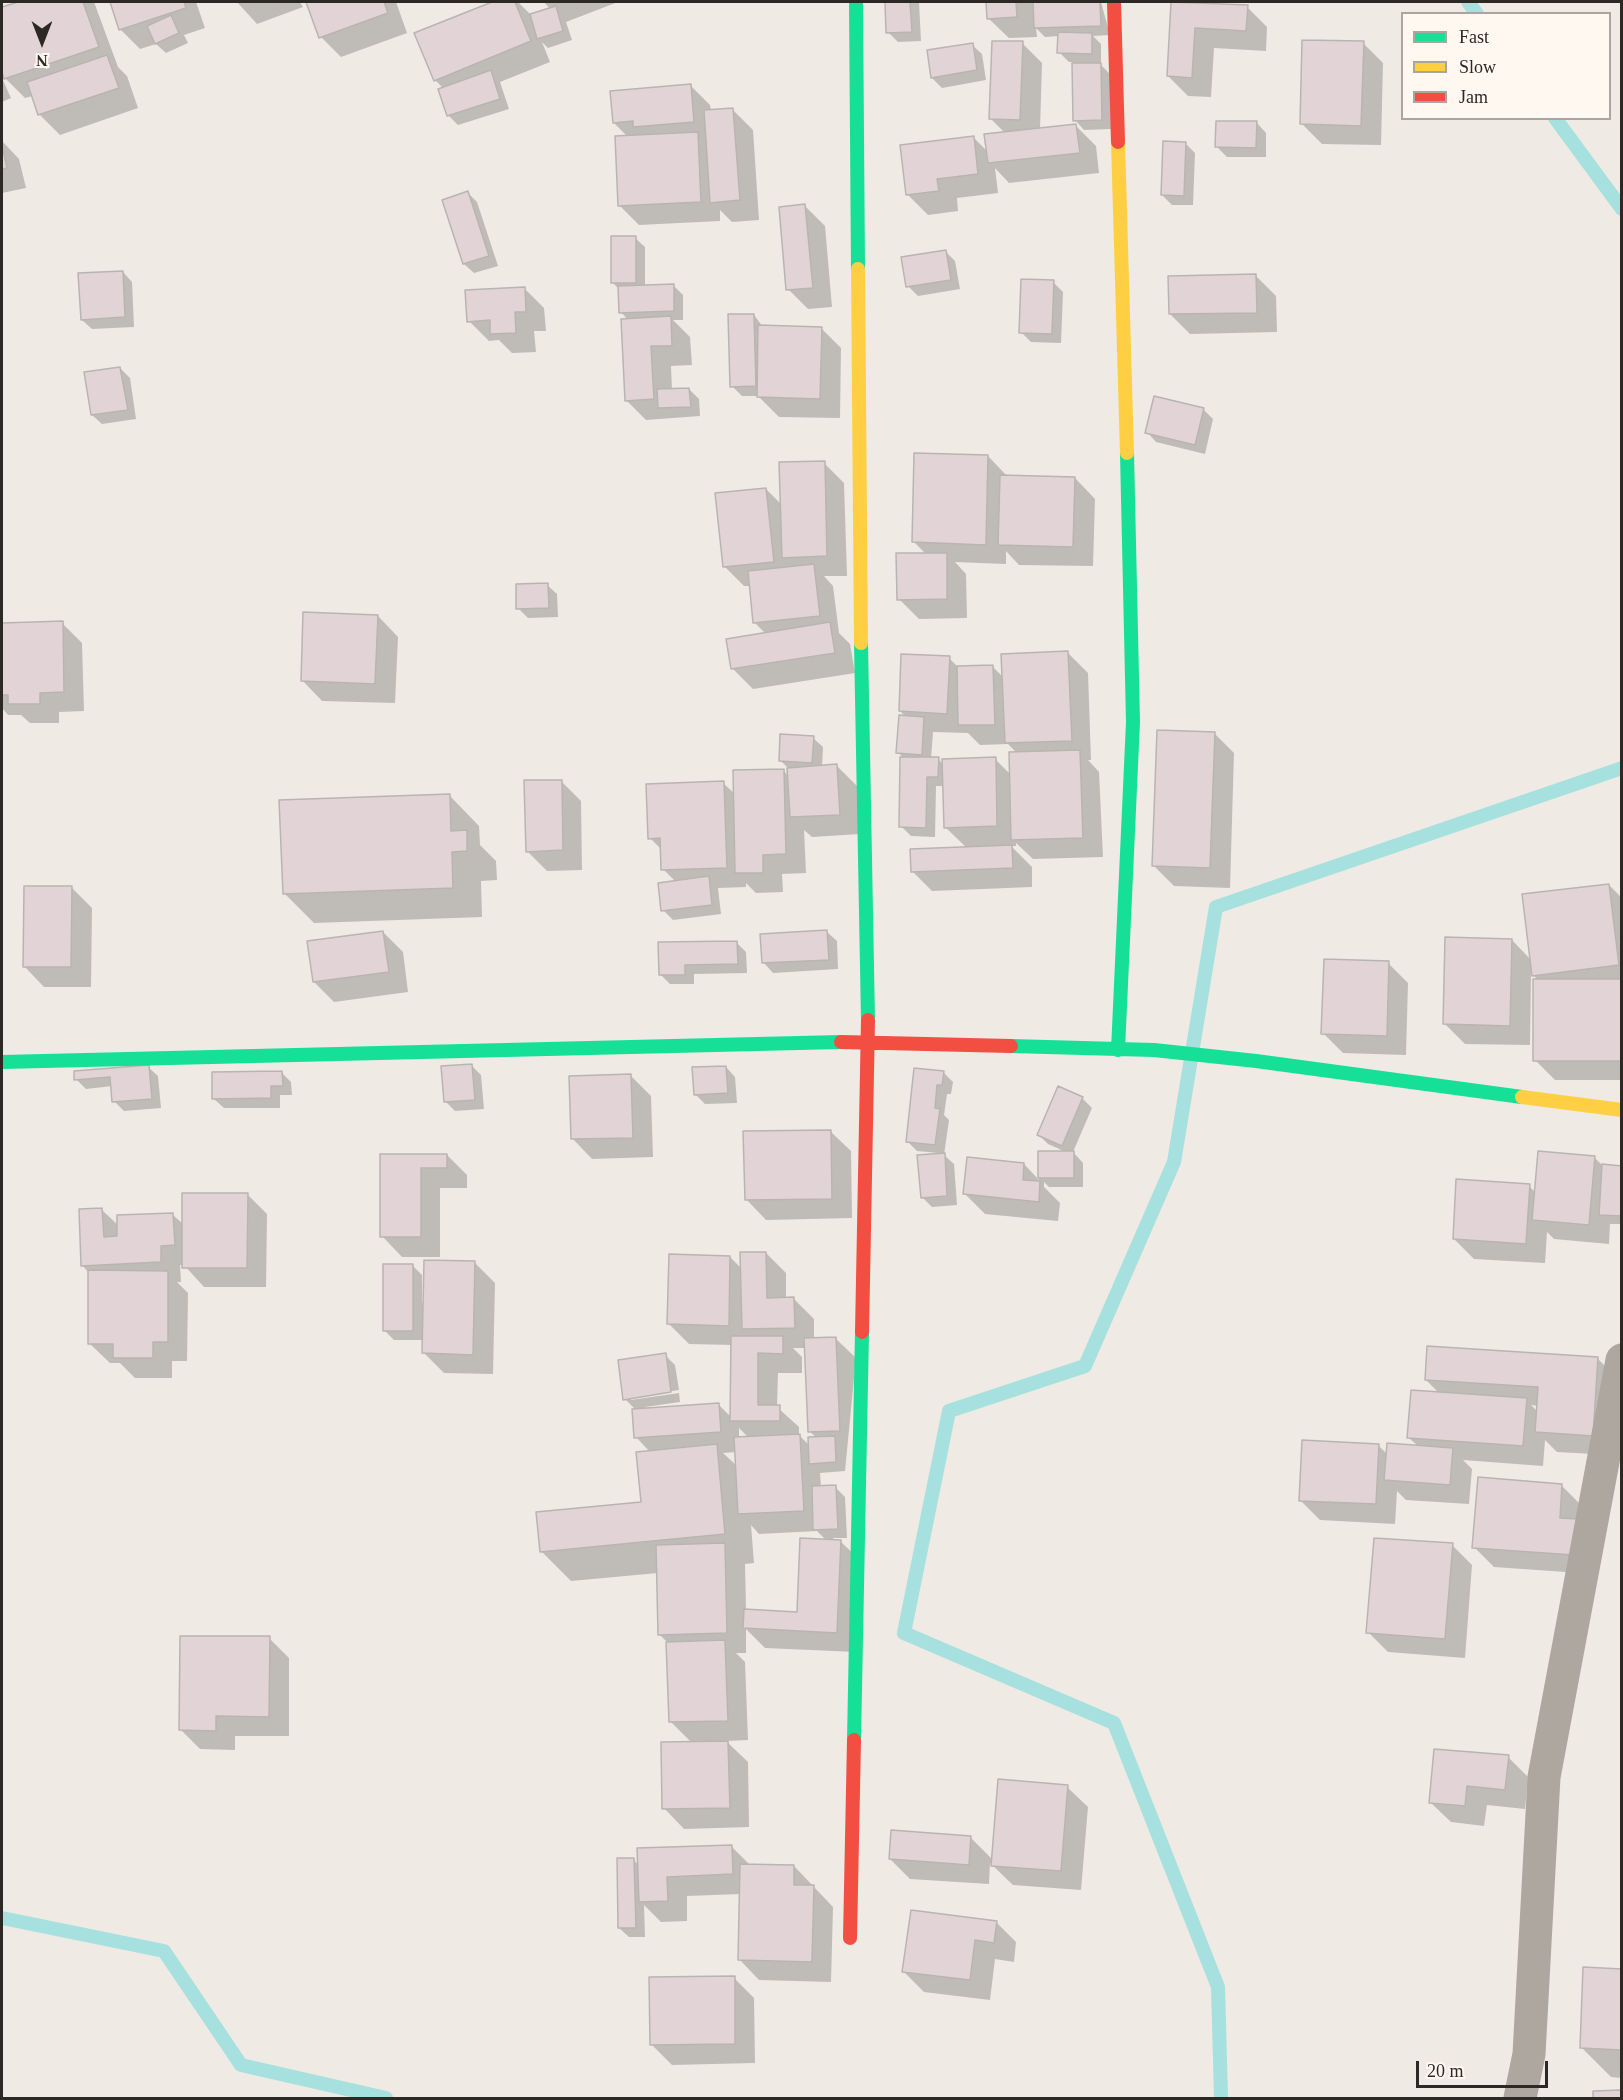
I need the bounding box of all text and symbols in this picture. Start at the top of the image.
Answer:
north arrow [12,12,72,72]
legend [1401,12,1611,120]
text: Fast [1459,27,1489,47]
text: N [36,52,48,69]
text: Slow [1459,57,1496,77]
text: Jam [1459,87,1488,107]
scale bar [1419,2049,1551,2087]
text: 20 m [1427,2061,1464,2081]

